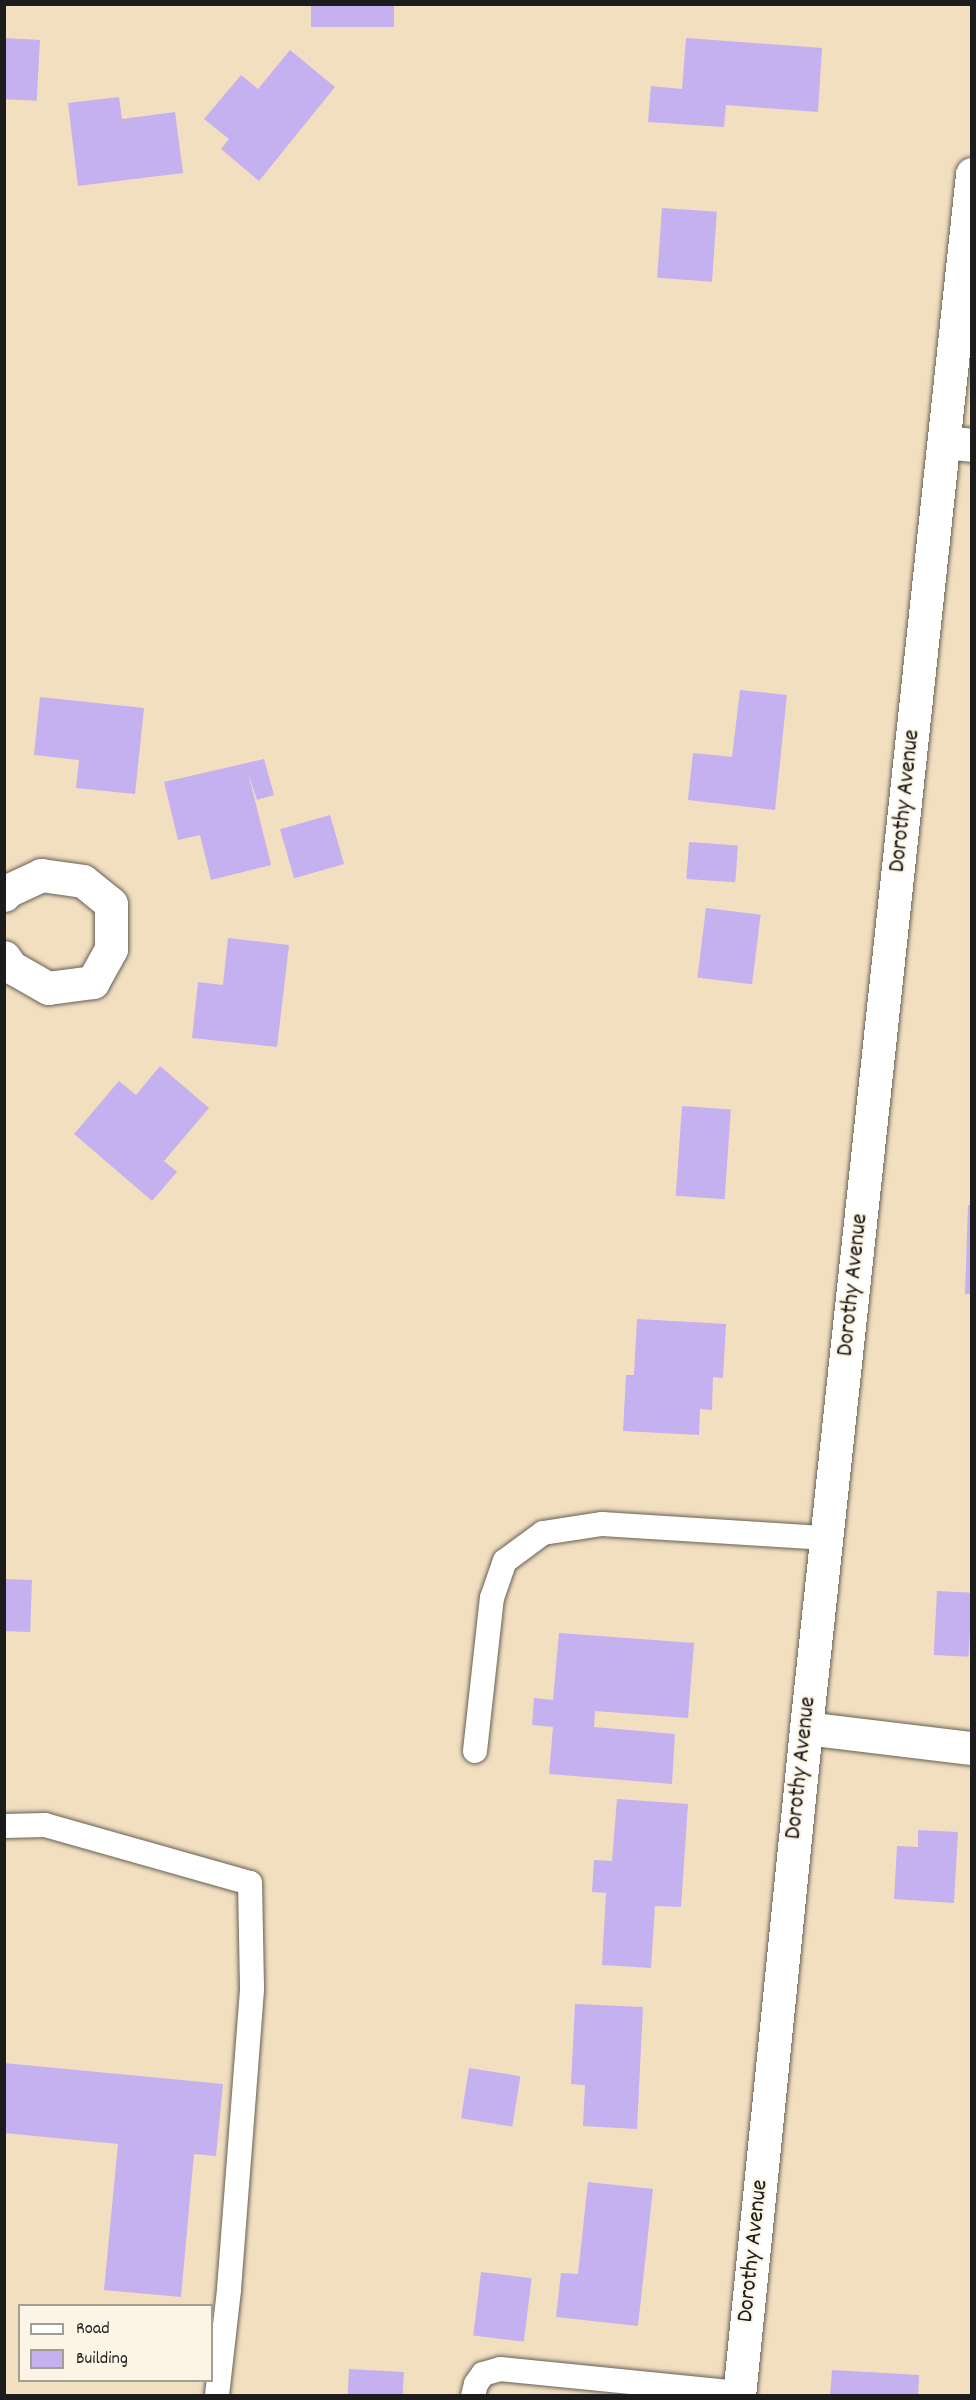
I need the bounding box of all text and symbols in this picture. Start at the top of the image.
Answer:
street label: Dorothy Avenue [884,728,928,874]
street label: Dorothy Avenue [832,1212,876,1358]
street label: Dorothy Avenue [780,1695,824,1841]
street label: Dorothy Avenue [732,2178,776,2324]
legend [18,2304,213,2382]
text: Road [76,2317,110,2342]
text: Building [76,2347,128,2372]

